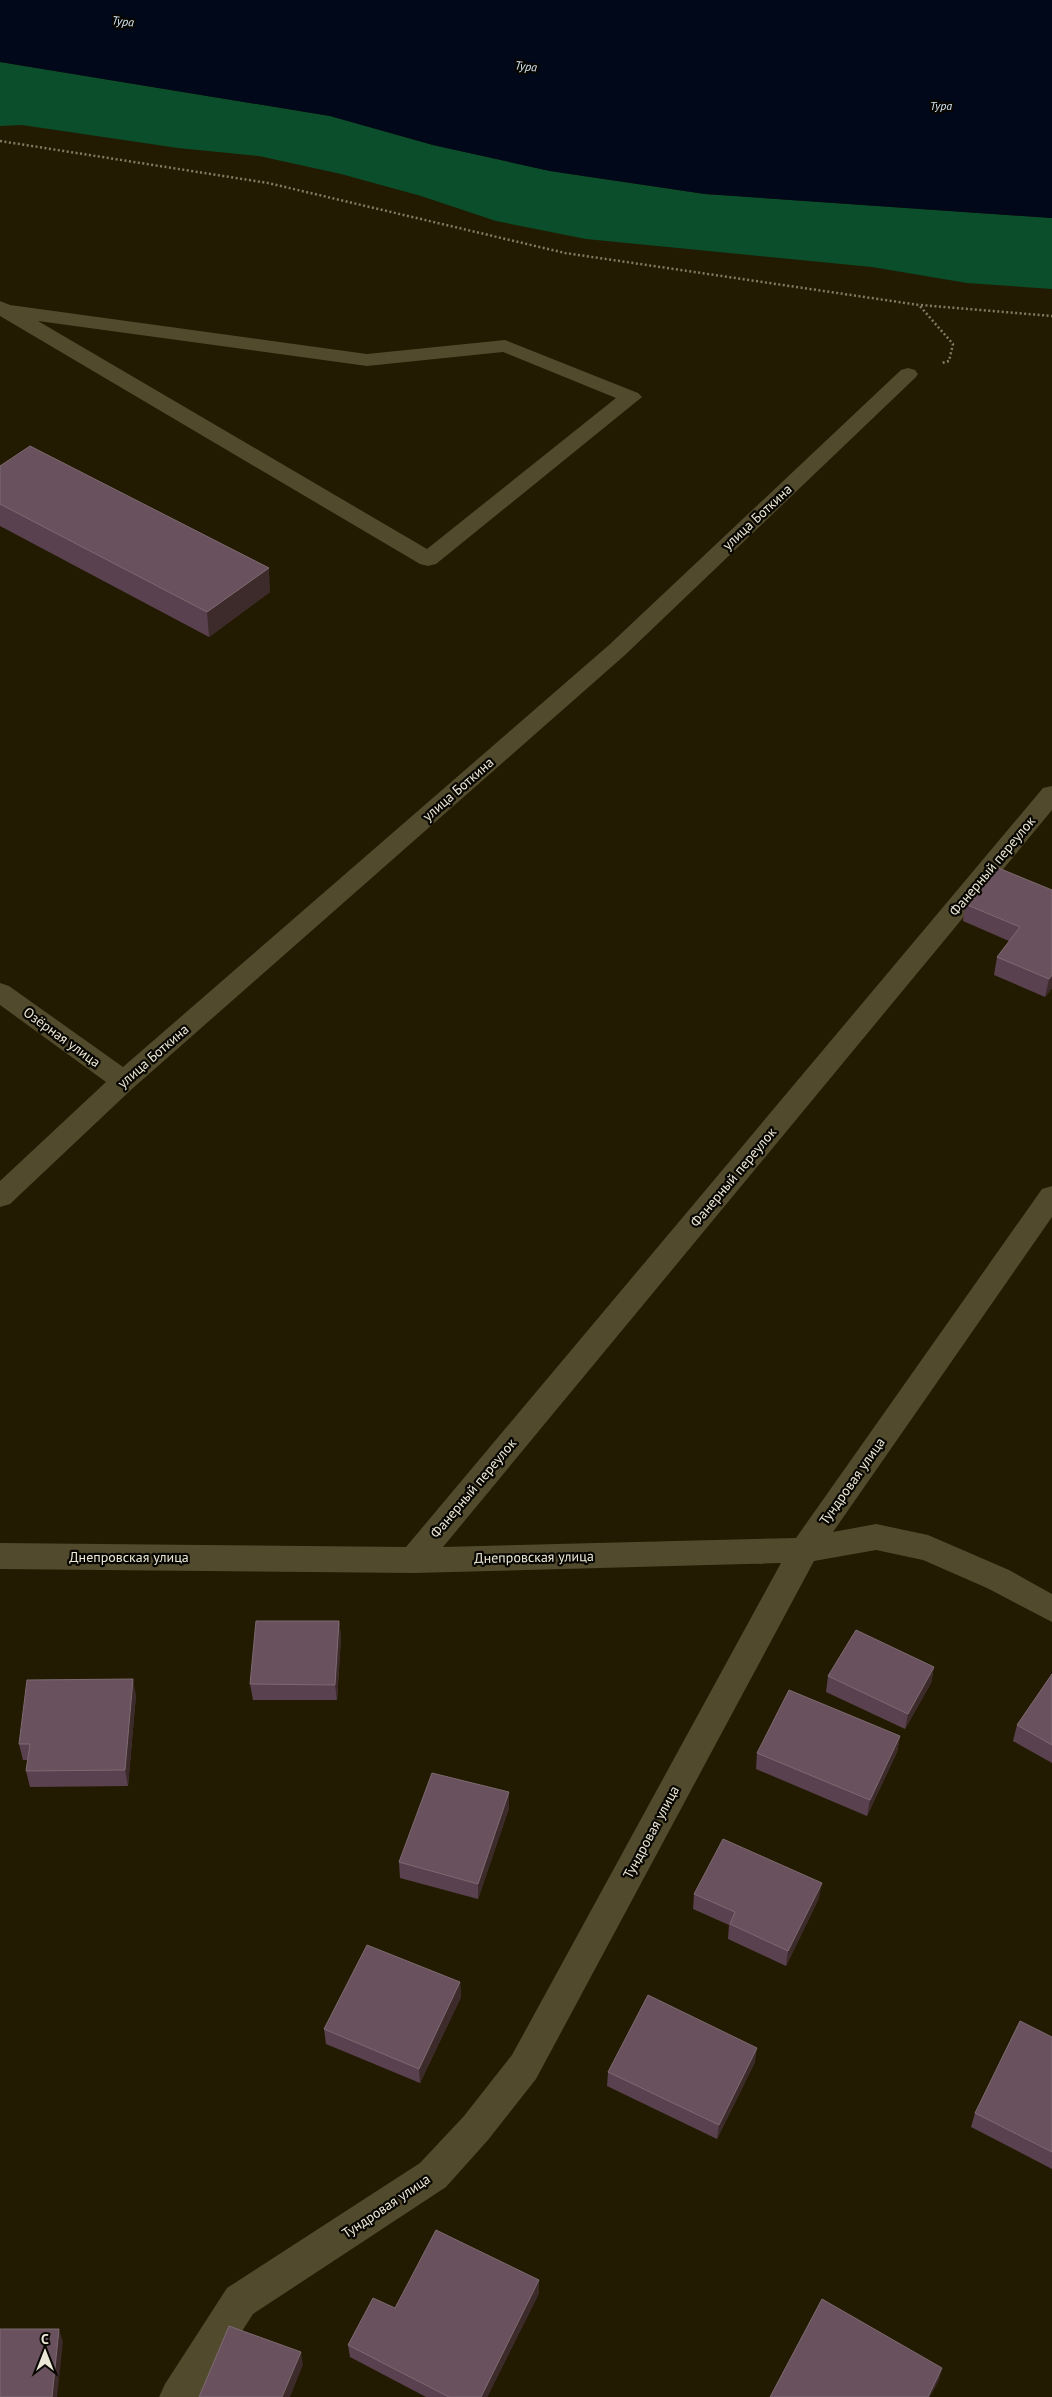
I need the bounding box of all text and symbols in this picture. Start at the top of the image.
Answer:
water label: Тура [111,12,135,30]
water label: Тура [514,57,538,75]
water label: Тура [930,98,952,113]
street label: улица Боткина [718,480,796,554]
street label: улица Боткина [419,753,497,825]
street label: Фанерный переулок [945,812,1039,920]
street label: Озёрная улица [20,1003,104,1071]
street label: улица Боткина [114,1020,192,1092]
street label: Фанерный переулок [686,1123,780,1231]
street label: Фанерный переулок [426,1434,520,1542]
street label: Тундровая улица [815,1434,889,1528]
street label: Днепровская улица [474,1547,594,1567]
street label: Днепровская улица [69,1548,189,1566]
street label: Тундровая улица [619,1782,683,1882]
street label: Тундровая улица [338,2170,434,2242]
north arrow [20,2327,70,2377]
text: С [41,2330,49,2348]

